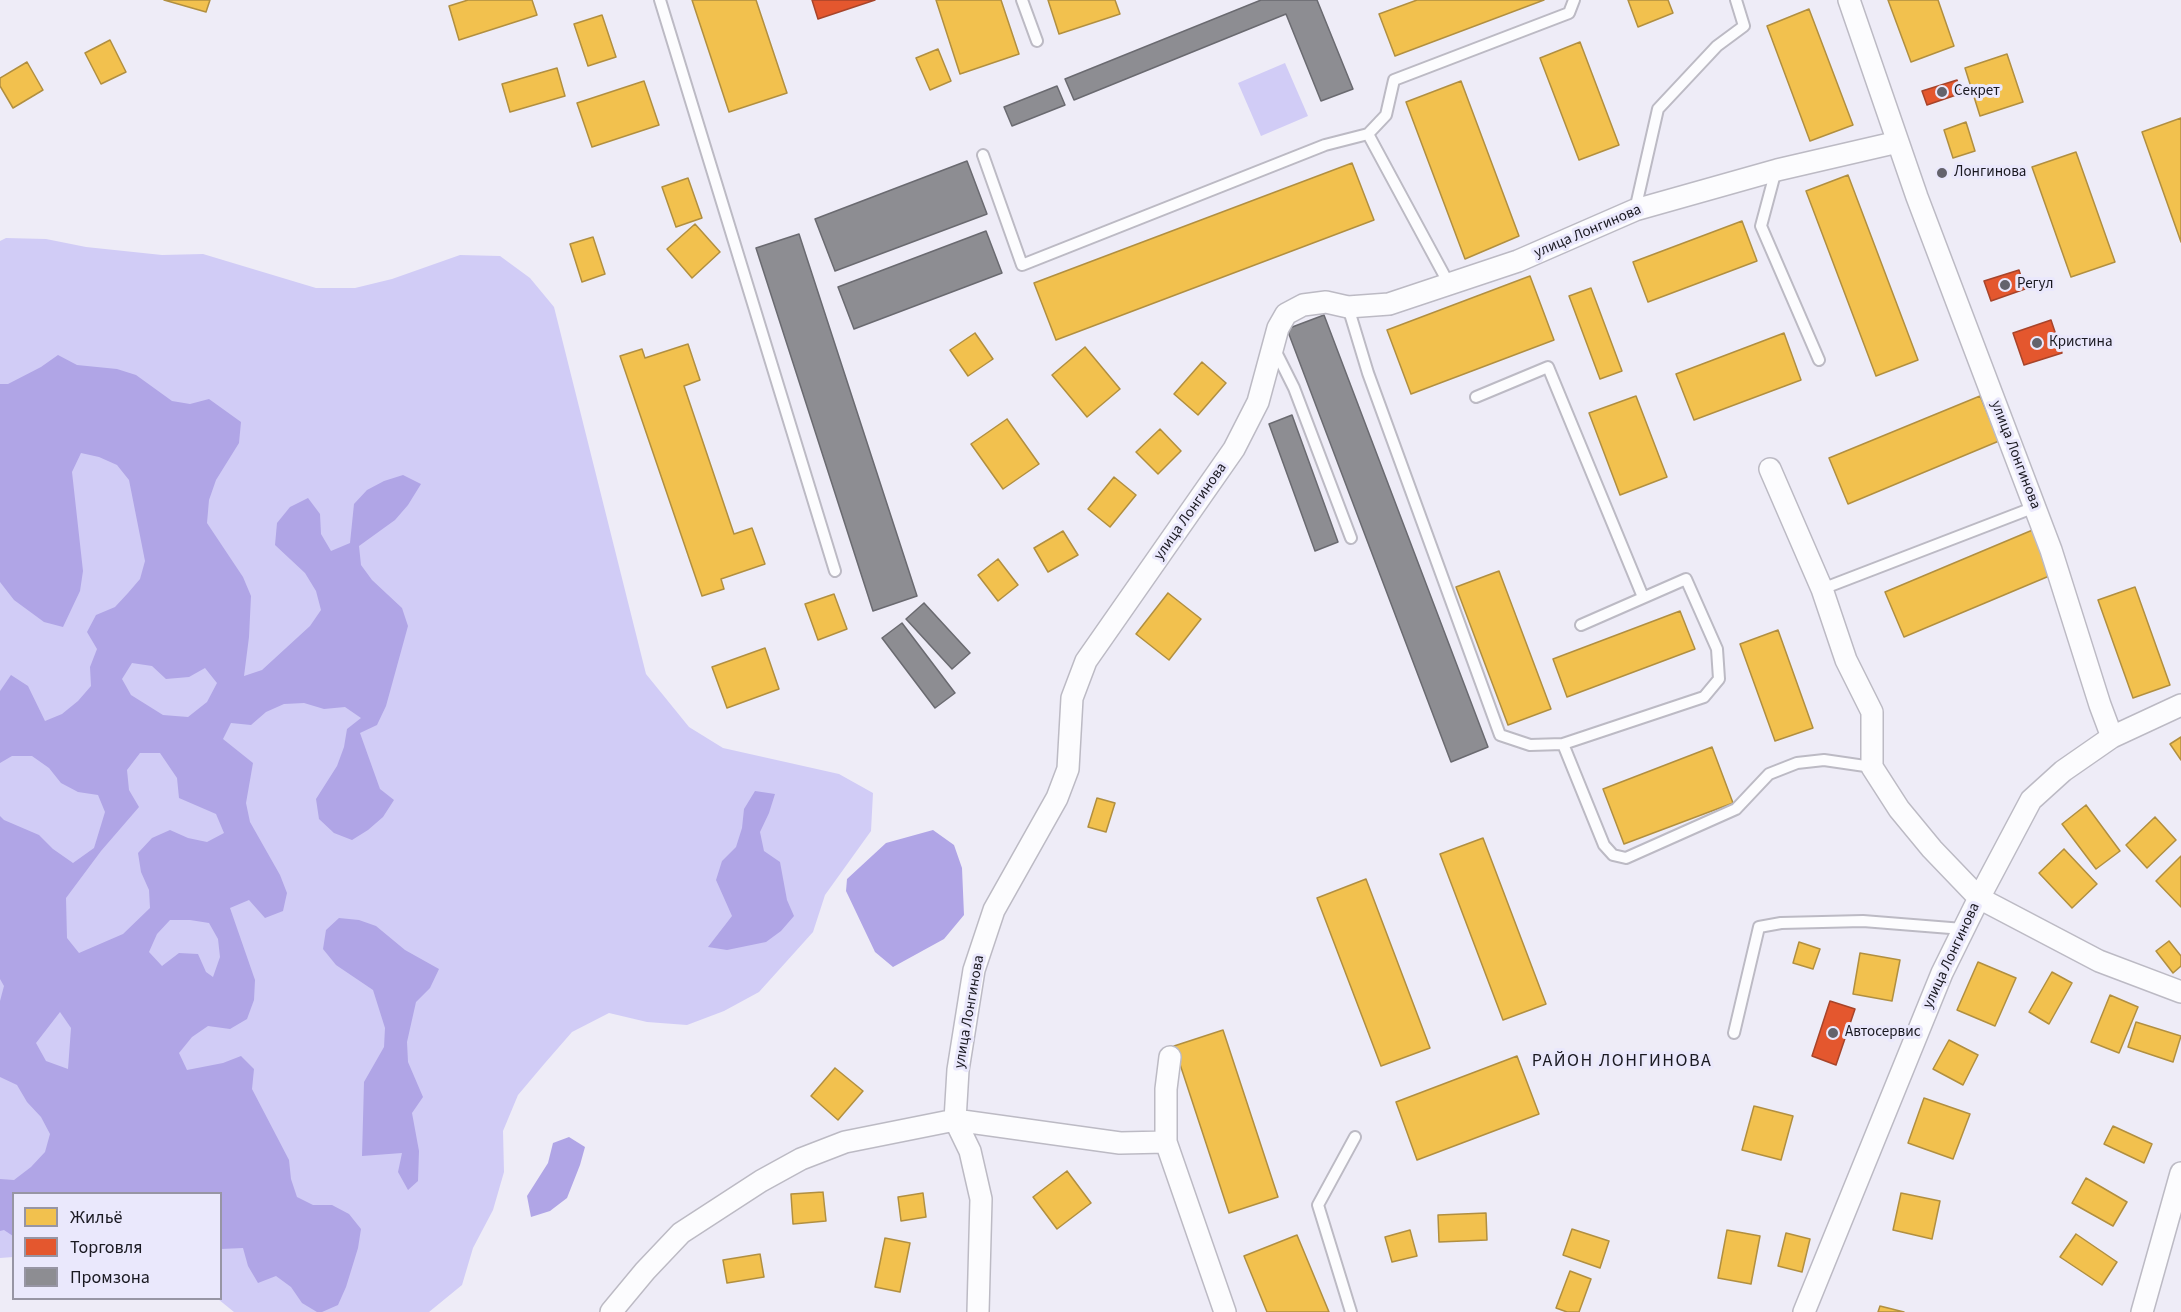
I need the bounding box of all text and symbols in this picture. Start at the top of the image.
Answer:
place label: Секрет [1954,83,2000,101]
marker: Секрет [1935,85,1949,99]
place label: Лонгинова [1954,164,2026,182]
marker: Лонгинова [1935,166,1949,180]
street label: улица Лонгинова [1532,201,1644,263]
place label: Регул [2017,276,2053,294]
marker: Регул [1998,278,2012,292]
place label: Кристина [2049,334,2113,352]
marker: Кристина [2030,336,2044,350]
street label: улица Лонгинова [1986,398,2044,512]
street label: улица Лонгинова [1151,460,1231,564]
street label: улица Лонгинова [1920,900,1984,1012]
street label: улица Лонгинова [951,954,989,1070]
place label: Автосервис [1845,1024,1920,1042]
marker: Автосервис [1826,1026,1840,1040]
district label: РАЙОН ЛОНГИНОВА [1532,1051,1712,1073]
legend [12,1192,222,1300]
text: Жильё [70,1205,122,1230]
text: Торговля [70,1235,143,1260]
text: Промзона [70,1265,150,1290]

